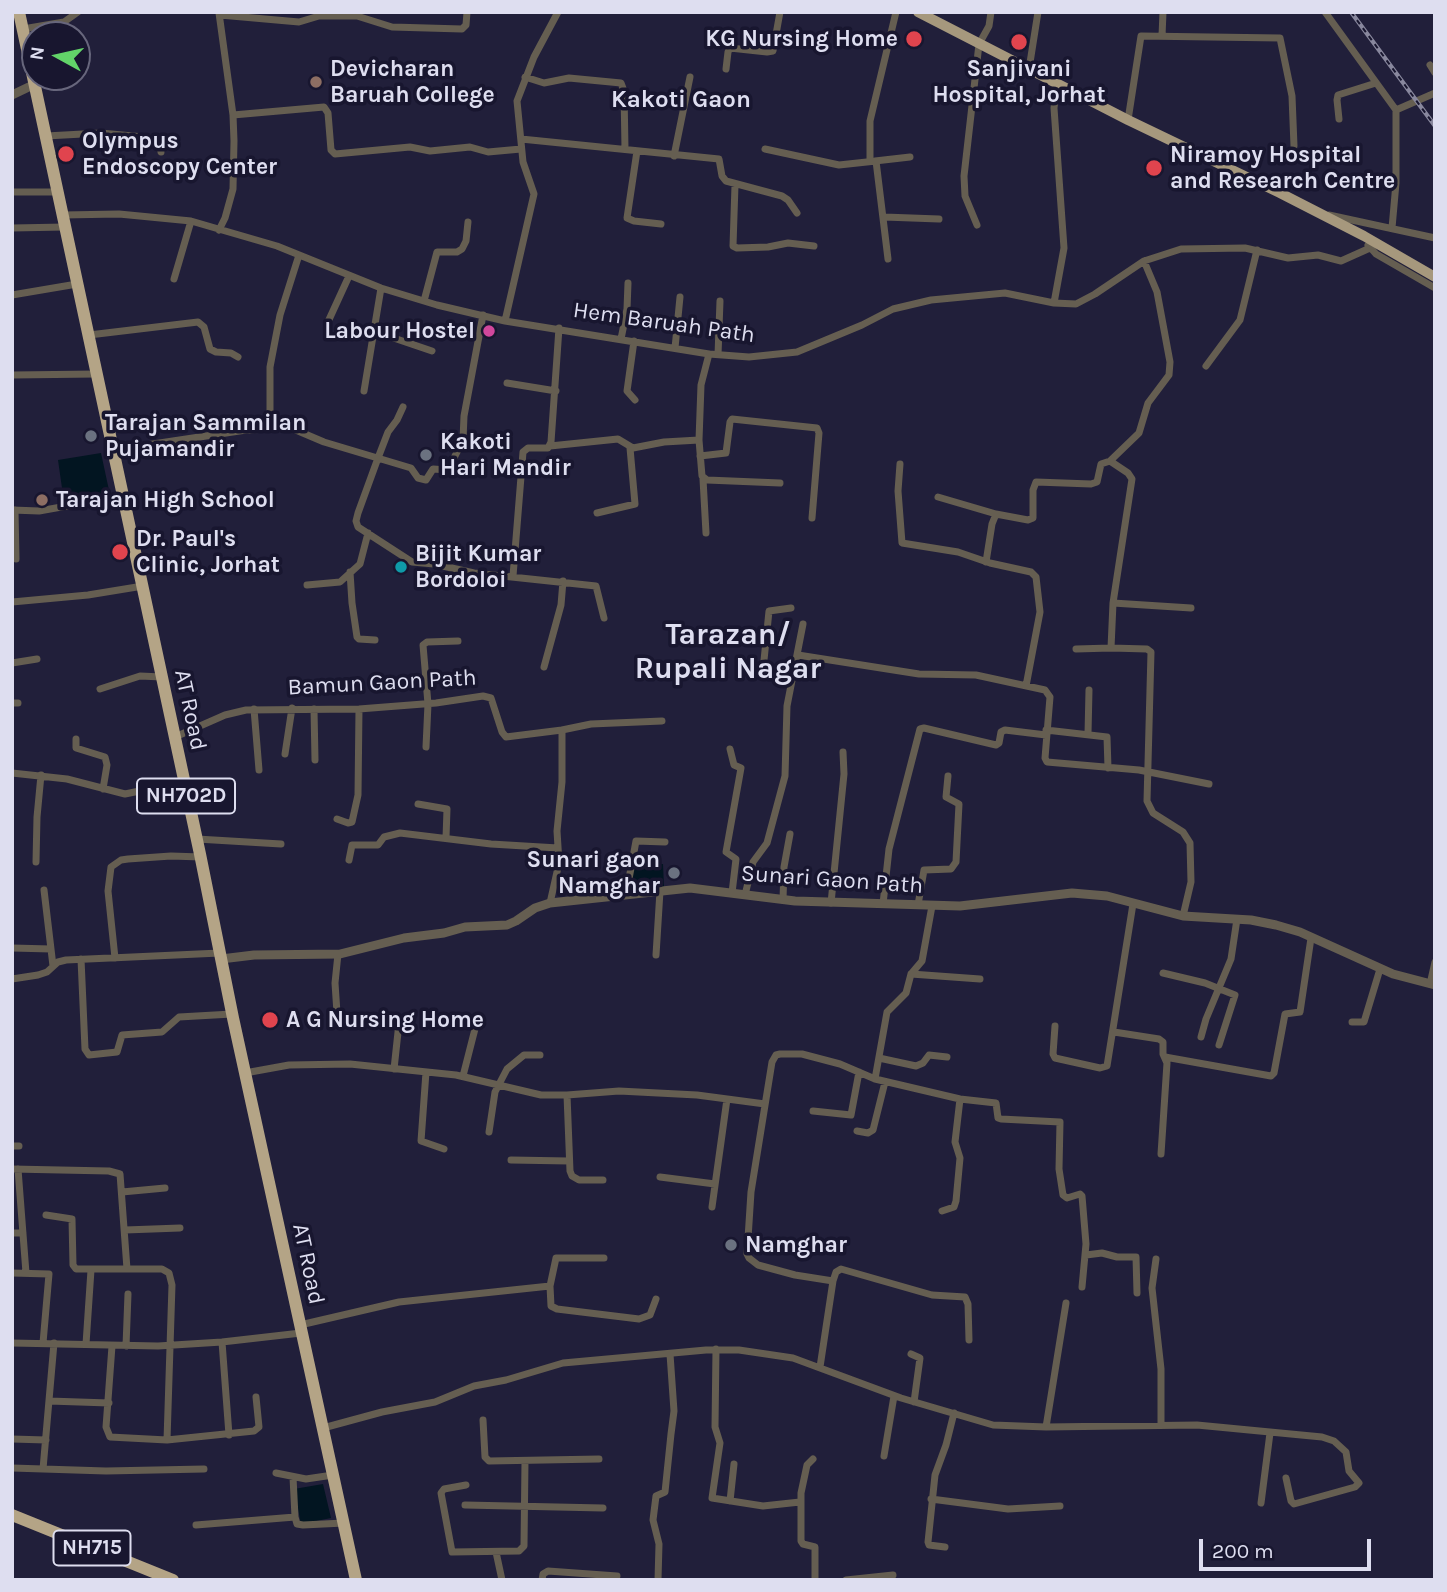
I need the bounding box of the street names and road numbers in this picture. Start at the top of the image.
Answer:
street label: Hem Baruah Path [571,297,757,349]
street label: Bamun Gaon Path [287,664,477,702]
street label: AT Road [168,667,212,753]
road number: NH702D [137,778,235,814]
street label: Sunari Gaon Path [740,860,924,900]
street label: AT Road [286,1221,330,1307]
road number: NH715 [54,1530,130,1566]

